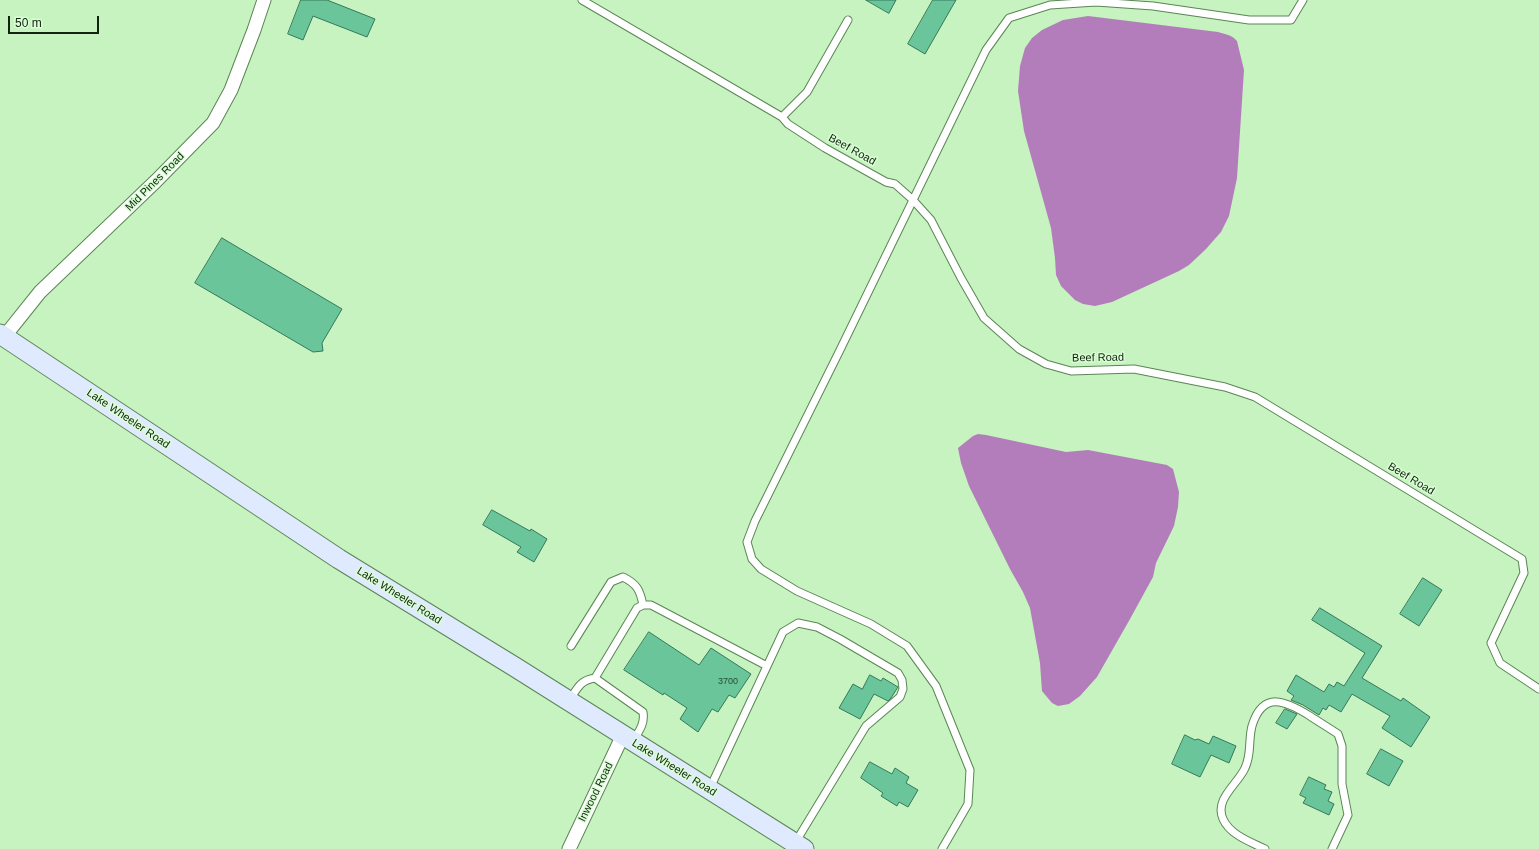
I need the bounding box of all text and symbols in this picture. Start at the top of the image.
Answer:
scale bar [10,8,101,34]
text: 50 m [15,16,42,30]
street label: Beef Road [826,132,878,168]
street label: Mid Pines Road [123,150,187,214]
street label: Beef Road [1072,351,1124,365]
street label: Lake Wheeler Road [84,386,172,452]
street label: Beef Road [1385,460,1437,498]
street label: Lake Wheeler Road [354,565,444,627]
house number: 3700 [718,677,738,687]
street label: Lake Wheeler Road [629,737,719,799]
street label: Inwood Road [576,760,616,824]

